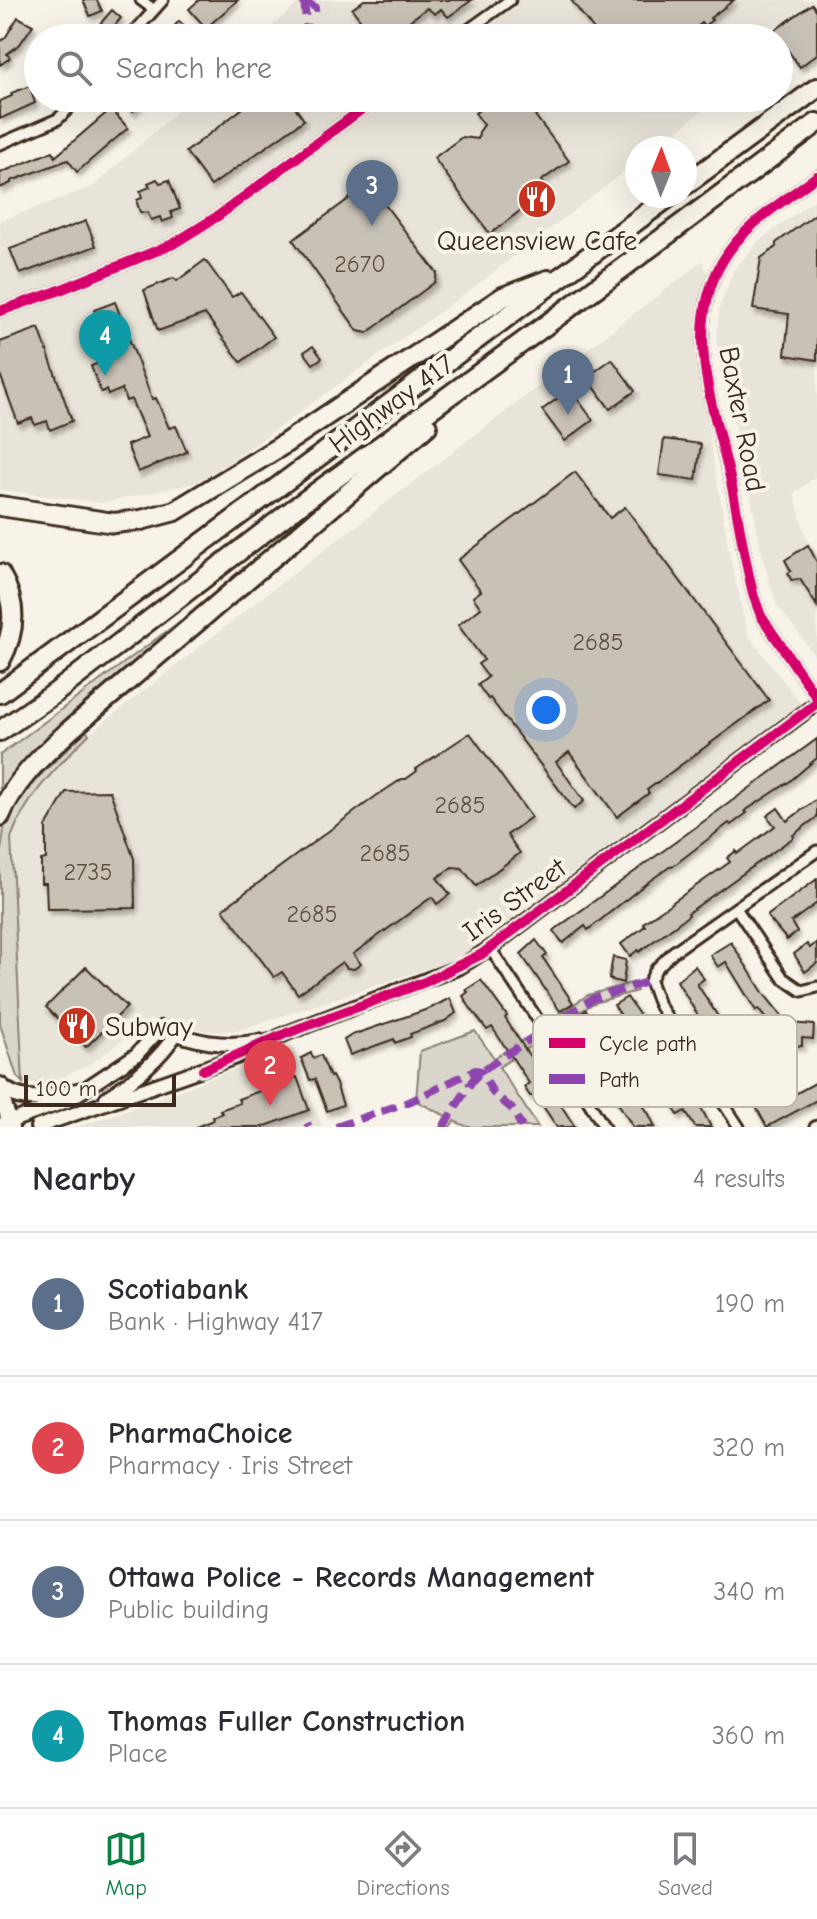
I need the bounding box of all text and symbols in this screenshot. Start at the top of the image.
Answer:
search box [24,24,793,112]
icon: search [52,46,96,90]
text: Search here [116,51,272,86]
north arrow [625,136,697,208]
pin: 3 [346,160,398,226]
restaurant icon: Queensview Cafe [516,178,558,220]
place label: Queensview Cafe [437,225,637,257]
house number: 2670 [334,250,386,278]
pin: 4 [79,310,131,376]
street label: Baxter Road [712,344,772,494]
street label: Highway 417 [323,348,460,460]
pin: 1 [542,349,594,415]
house number: 2685 [573,628,623,656]
your location [526,690,566,730]
house number: 2685 [435,791,485,819]
house number: 2685 [360,839,410,867]
street label: Iris Street [457,851,573,948]
house number: 2735 [63,858,113,886]
house number: 2685 [287,900,337,928]
restaurant icon: Subway [56,1005,98,1047]
place label: Subway [105,1011,193,1043]
legend [533,1015,797,1107]
text: Cycle path [599,1031,697,1057]
pin: 2 [244,1040,296,1106]
text: Path [599,1067,640,1093]
scale bar [24,1071,176,1107]
text: 100 m [36,1076,97,1102]
text: Nearby [32,1159,135,1199]
text: 4 results [693,1164,785,1194]
text: Scotiabank [108,1272,248,1307]
text: 1 [53,1289,63,1319]
text: 190 m [715,1289,785,1319]
text: Bank · Highway 417 [108,1307,323,1337]
text: PharmaChoice [108,1416,292,1451]
text: 2 [52,1433,64,1463]
text: 320 m [712,1433,785,1463]
text: Pharmacy · Iris Street [108,1451,352,1481]
text: Ottawa Police - Records Management [108,1560,594,1595]
text: 3 [52,1577,64,1607]
text: 340 m [713,1577,785,1607]
text: Public building [108,1595,269,1625]
text: Thomas Fuller Construction [108,1704,465,1739]
text: 4 [52,1721,64,1751]
text: 360 m [712,1721,785,1751]
text: Place [108,1739,167,1769]
tab: Map [104,1827,148,1901]
tab: Directions [357,1827,450,1901]
tab: Saved [658,1827,713,1901]

